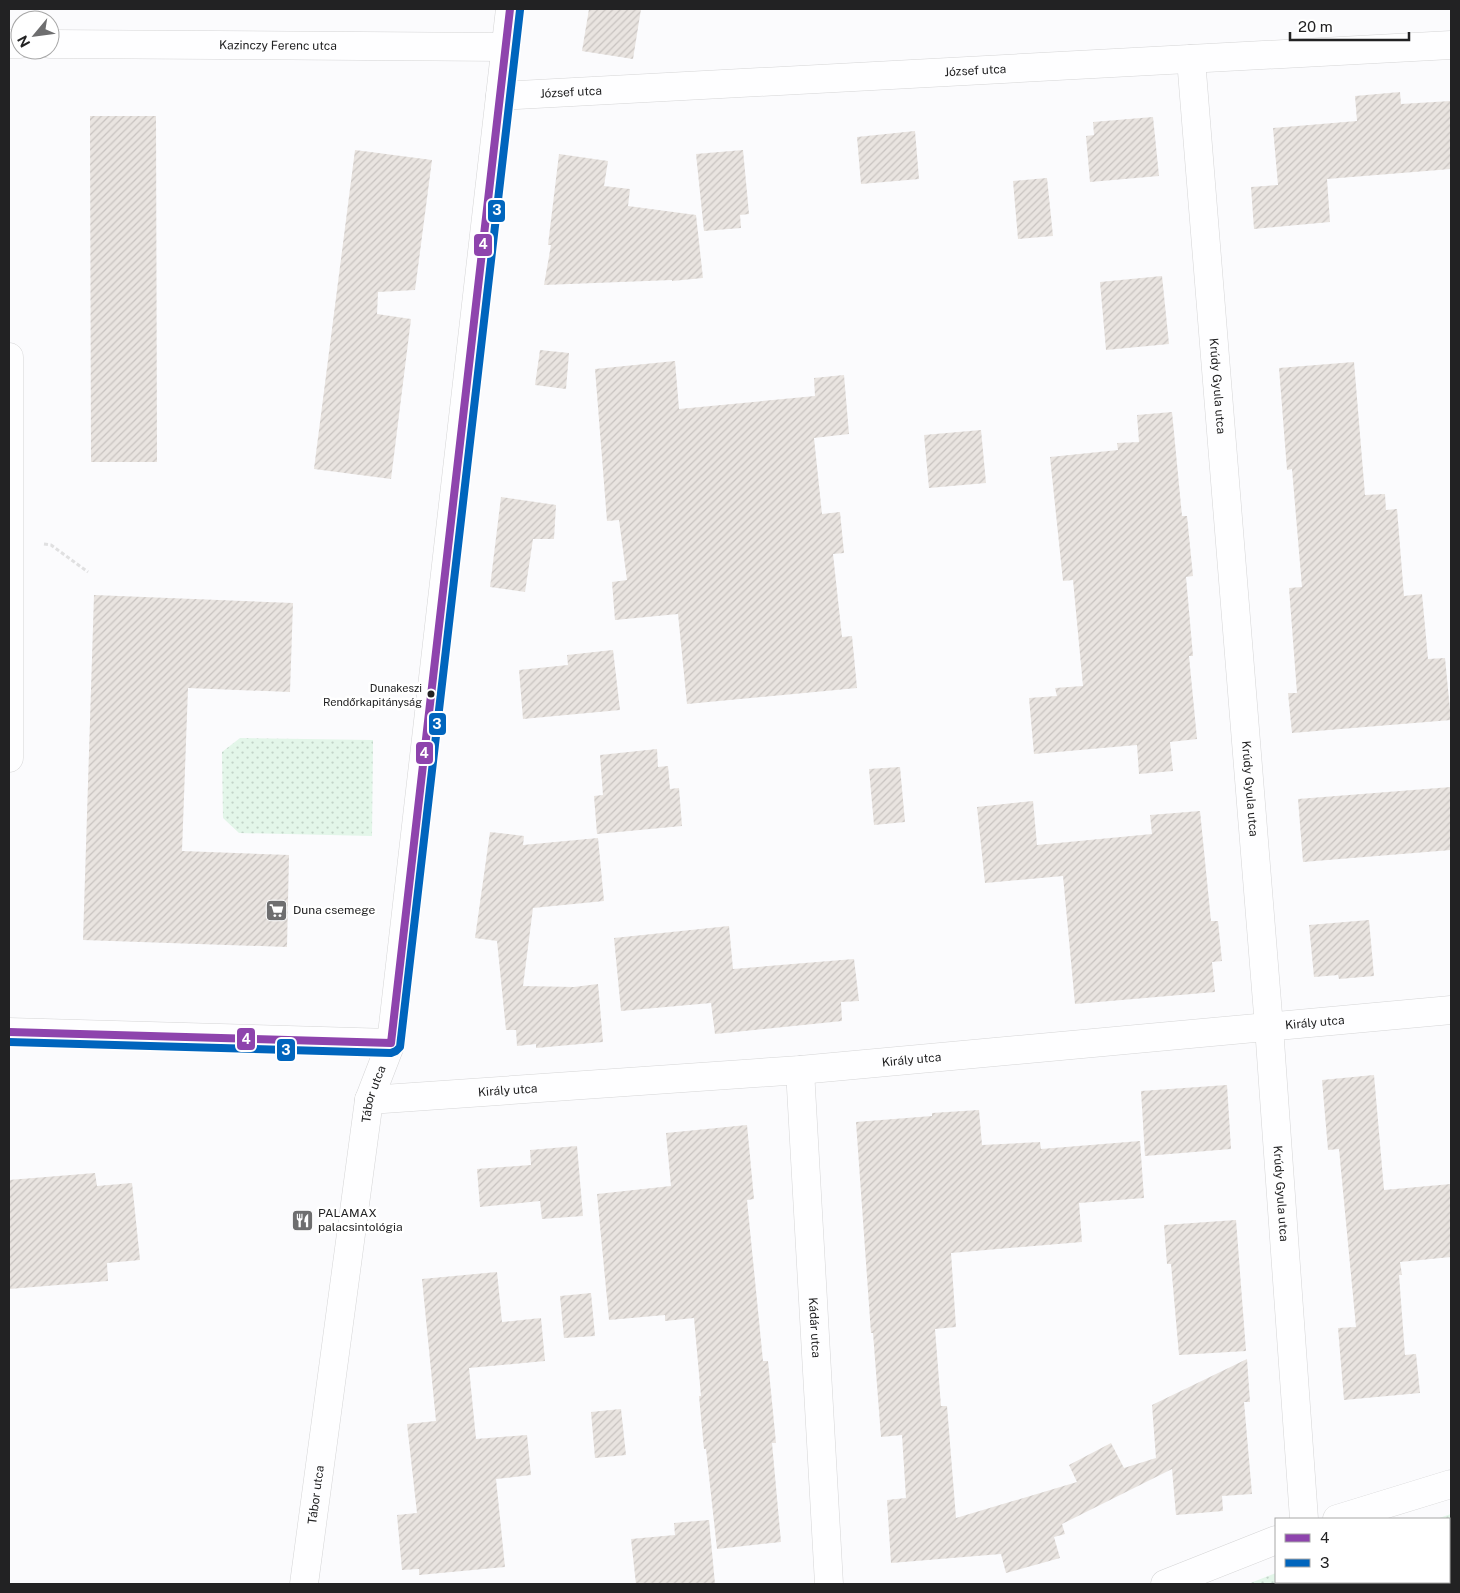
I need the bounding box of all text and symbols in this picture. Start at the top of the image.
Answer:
north arrow [10,10,60,60]
scale bar [1290,10,1409,42]
text: 20 m [1298,18,1333,35]
text: N [14,33,33,50]
street label: Kazinczy Ferenc utca [219,38,337,53]
street label: József utca [944,62,1007,79]
street label: József utca [540,84,602,101]
line badge: 3 [487,199,506,223]
text: 3 [492,202,502,218]
line badge: 4 [473,233,493,257]
text: 4 [478,236,488,252]
street label: Krúdy Gyula utca [1206,337,1228,435]
place label: Dunakeszi Rendőrkapitányság [323,682,422,708]
marker: Dunakeszi Rendőrkapitányság [426,689,436,699]
line badge: 3 [428,712,447,736]
text: 3 [432,716,442,732]
street label: Krúdy Gyula utca [1239,740,1261,837]
line badge: 4 [415,741,434,765]
text: 4 [419,745,429,761]
supermarket icon: Duna csemege [265,898,289,922]
place label: Duna csemege [293,903,375,917]
street label: Király utca [1284,1013,1345,1032]
line badge: 4 [236,1027,256,1051]
text: 4 [241,1031,251,1047]
line badge: 3 [276,1038,296,1062]
text: 3 [281,1042,291,1058]
street label: Király utca [881,1050,942,1069]
street label: Tábor utca [359,1064,389,1124]
street label: Király utca [477,1081,538,1099]
street label: Krúdy Gyula utca [1270,1145,1291,1242]
place label: PALAMAX palacsintológia [318,1206,403,1234]
restaurant icon: PALAMAX palacsintológia [290,1208,314,1232]
street label: Kádár utca [806,1297,823,1358]
street label: Tábor utca [305,1465,327,1525]
legend [1275,1518,1450,1583]
text: 4 [1320,1529,1329,1546]
text: 3 [1320,1554,1329,1571]

